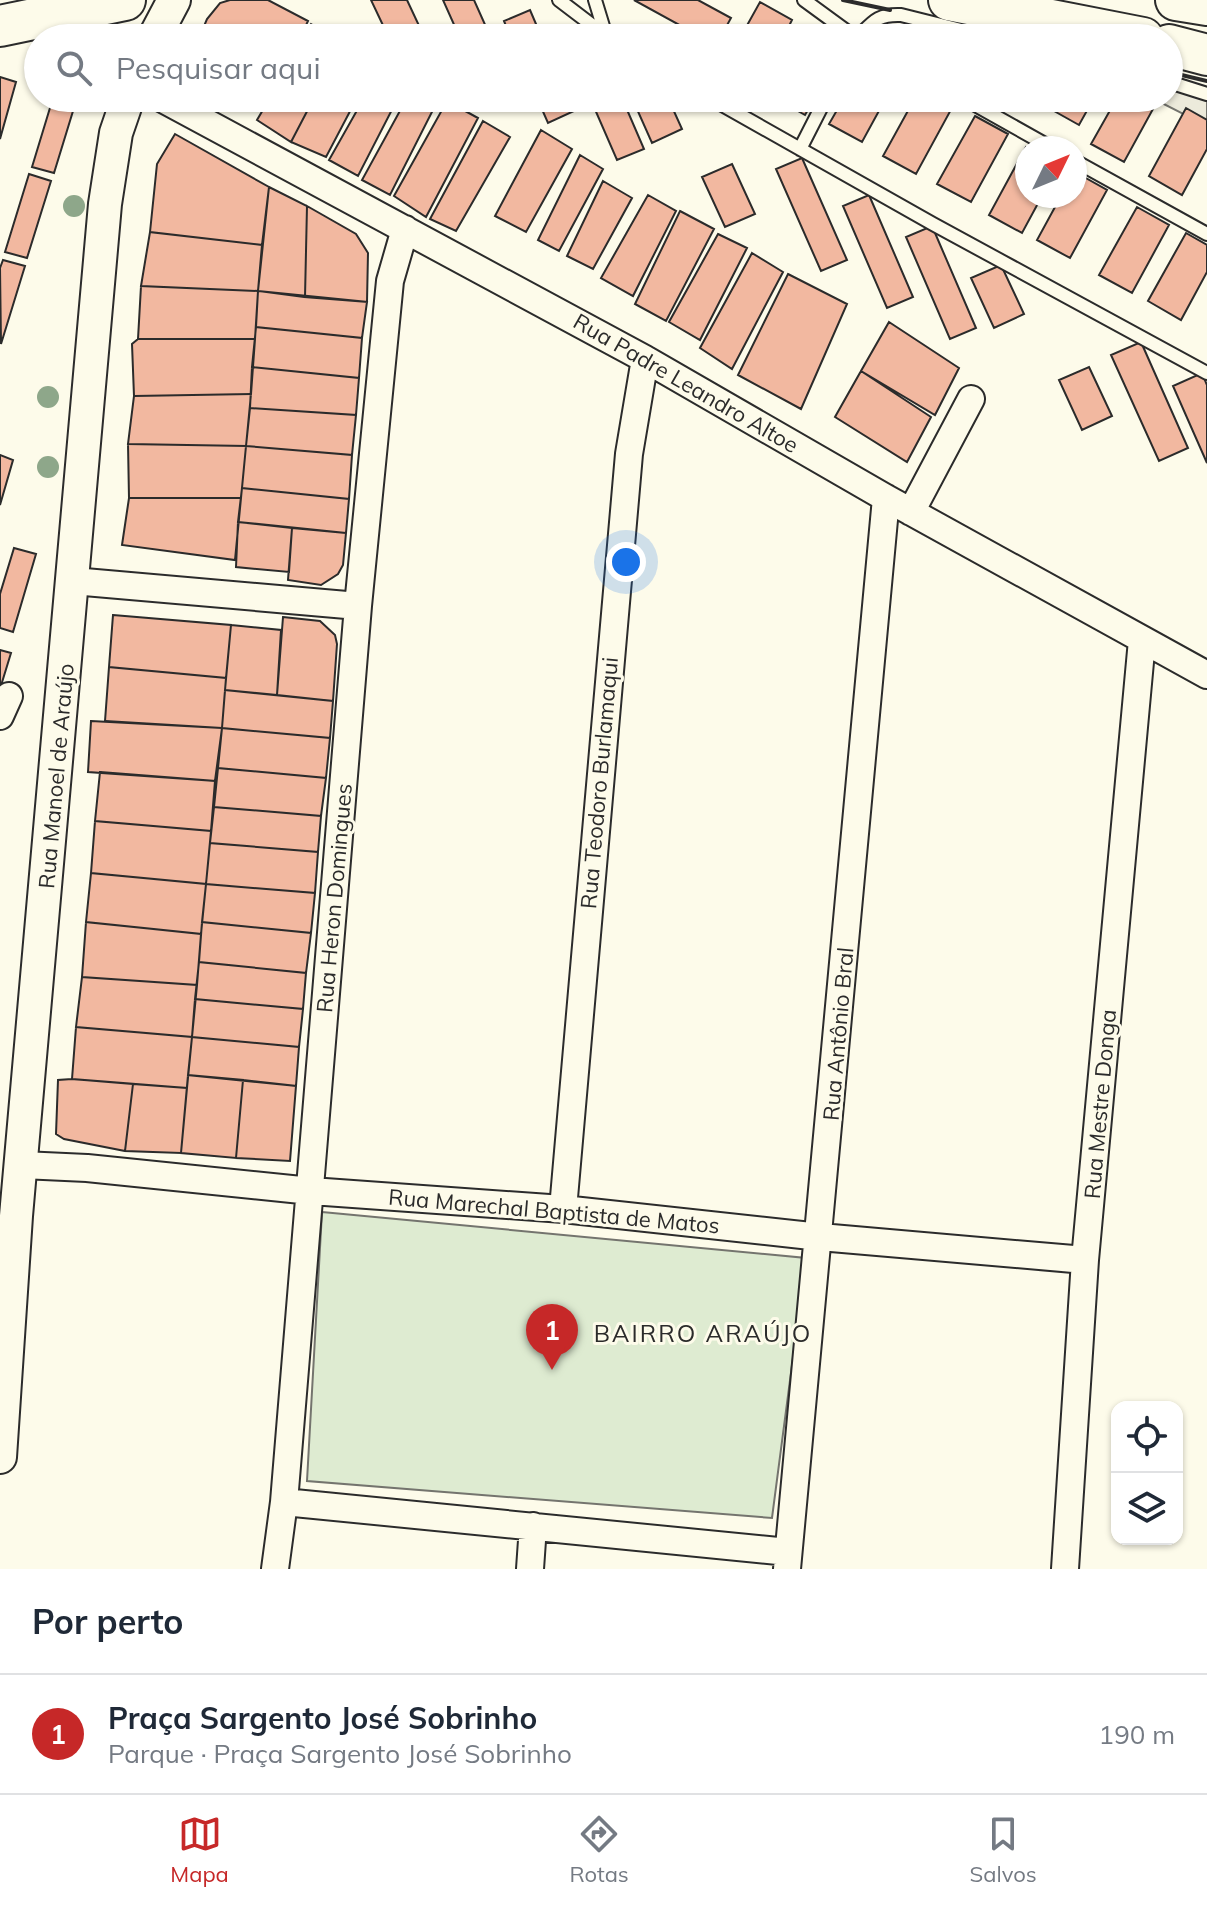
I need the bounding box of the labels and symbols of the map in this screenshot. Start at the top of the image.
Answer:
north arrow [1015,136,1087,208]
street label: Rua Padre Leandro Altoe [568,307,804,459]
your location [606,542,646,582]
street label: Rua Teodoro Burlamaqui [574,656,624,910]
street label: Rua Manoel de Araújo [32,662,80,890]
street label: Rua Heron Domingues [310,782,358,1014]
street label: Rua Antônio Bral [816,946,860,1122]
street label: Rua Mestre Donga [1078,1008,1122,1200]
street label: Rua Marechal Baptista de Matos [387,1183,721,1239]
pin: 1 [526,1304,578,1370]
district label: BAIRRO ARAÚJO [594,1318,812,1348]

